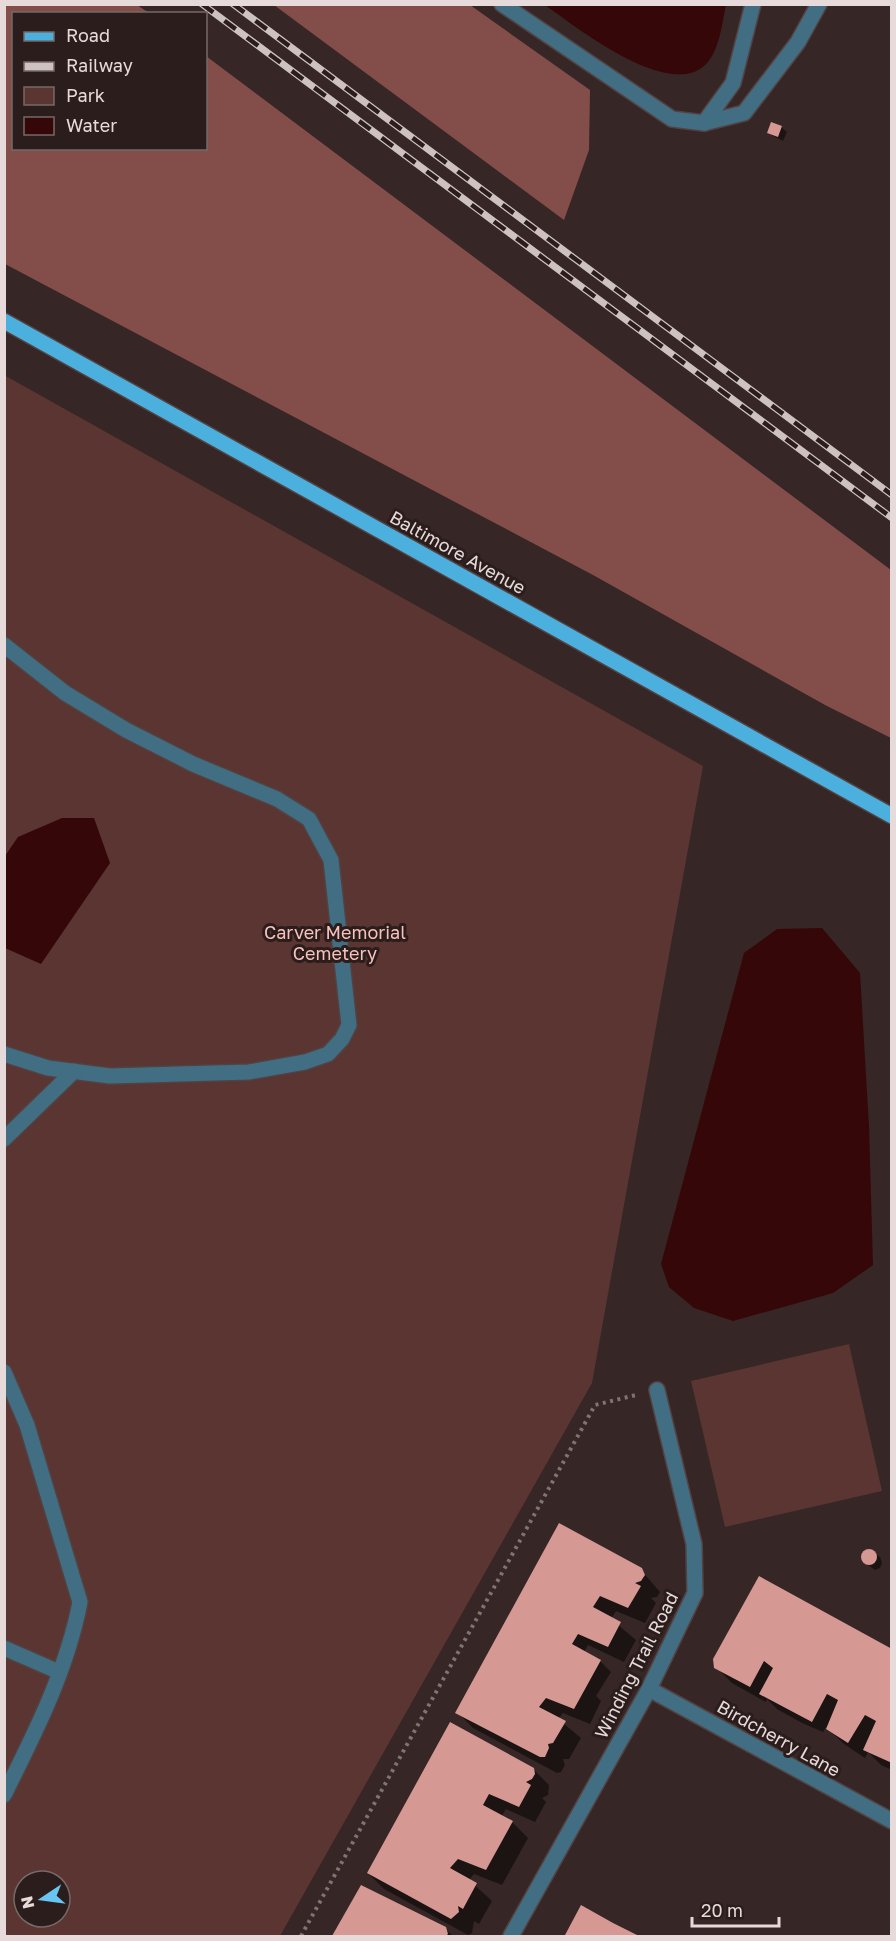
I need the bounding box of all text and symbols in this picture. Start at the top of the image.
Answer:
legend [12,12,207,150]
text: Road [66,24,110,46]
text: Railway [66,54,133,76]
text: Park [66,84,105,106]
text: Water [66,114,117,136]
street label: Baltimore Avenue [386,506,530,598]
park label: Carver Memorial Cemetery [264,921,406,964]
street label: Winding Trail Road [590,1588,682,1742]
street label: Birdcherry Lane [714,1695,844,1781]
north arrow [12,1869,72,1929]
scale bar [692,1890,779,1928]
text: N [16,1894,38,1911]
text: 20 m [701,1899,743,1921]

